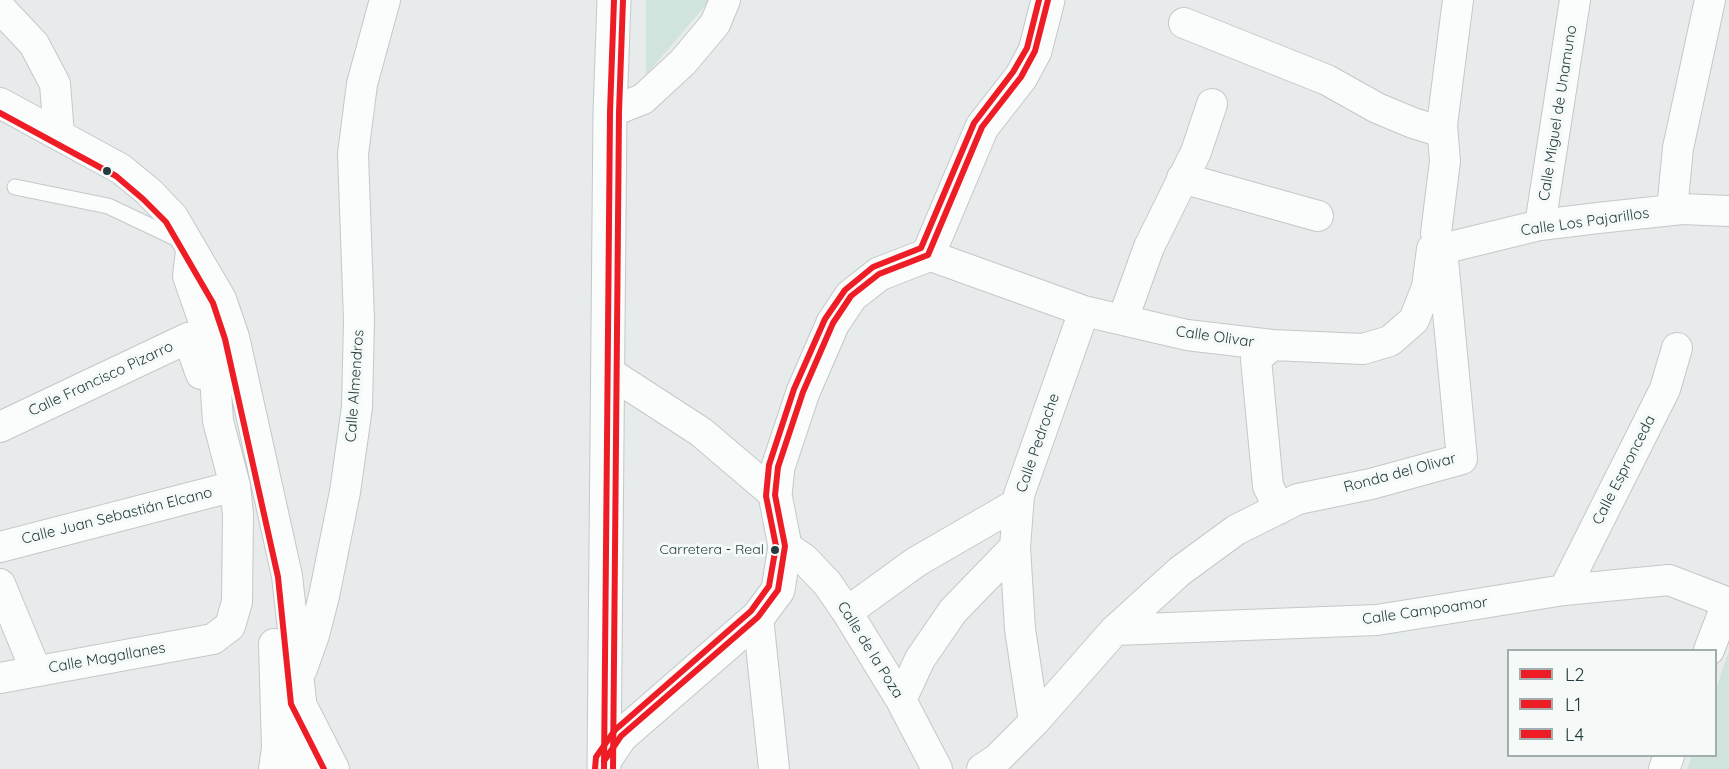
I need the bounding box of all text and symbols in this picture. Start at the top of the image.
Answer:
street label: Calle Miguel de Unamuno [1535,24,1581,202]
unlabelled marker [101,165,113,177]
street label: Calle Los Pajarillos [1520,204,1650,240]
street label: Calle Olivar [1175,323,1255,351]
street label: Calle Almendros [342,329,368,443]
street label: Calle Francisco Pizarro [26,338,176,420]
street label: Calle Pedroche [1013,391,1063,495]
street label: Calle Espronceda [1589,412,1659,528]
street label: Ronda del Olivar [1342,449,1458,497]
street label: Calle Juan Sebastián Elcano [20,484,214,548]
place label: Carretera - Real [660,542,764,558]
marker: Carretera - Real [769,544,781,556]
street label: Calle Campoamor [1361,593,1489,629]
street label: Calle de la Poza [833,598,907,702]
street label: Calle Magallanes [47,639,167,677]
legend [1507,649,1717,757]
text: L2 [1565,663,1585,686]
text: L1 [1565,693,1581,716]
text: L4 [1565,723,1584,746]

